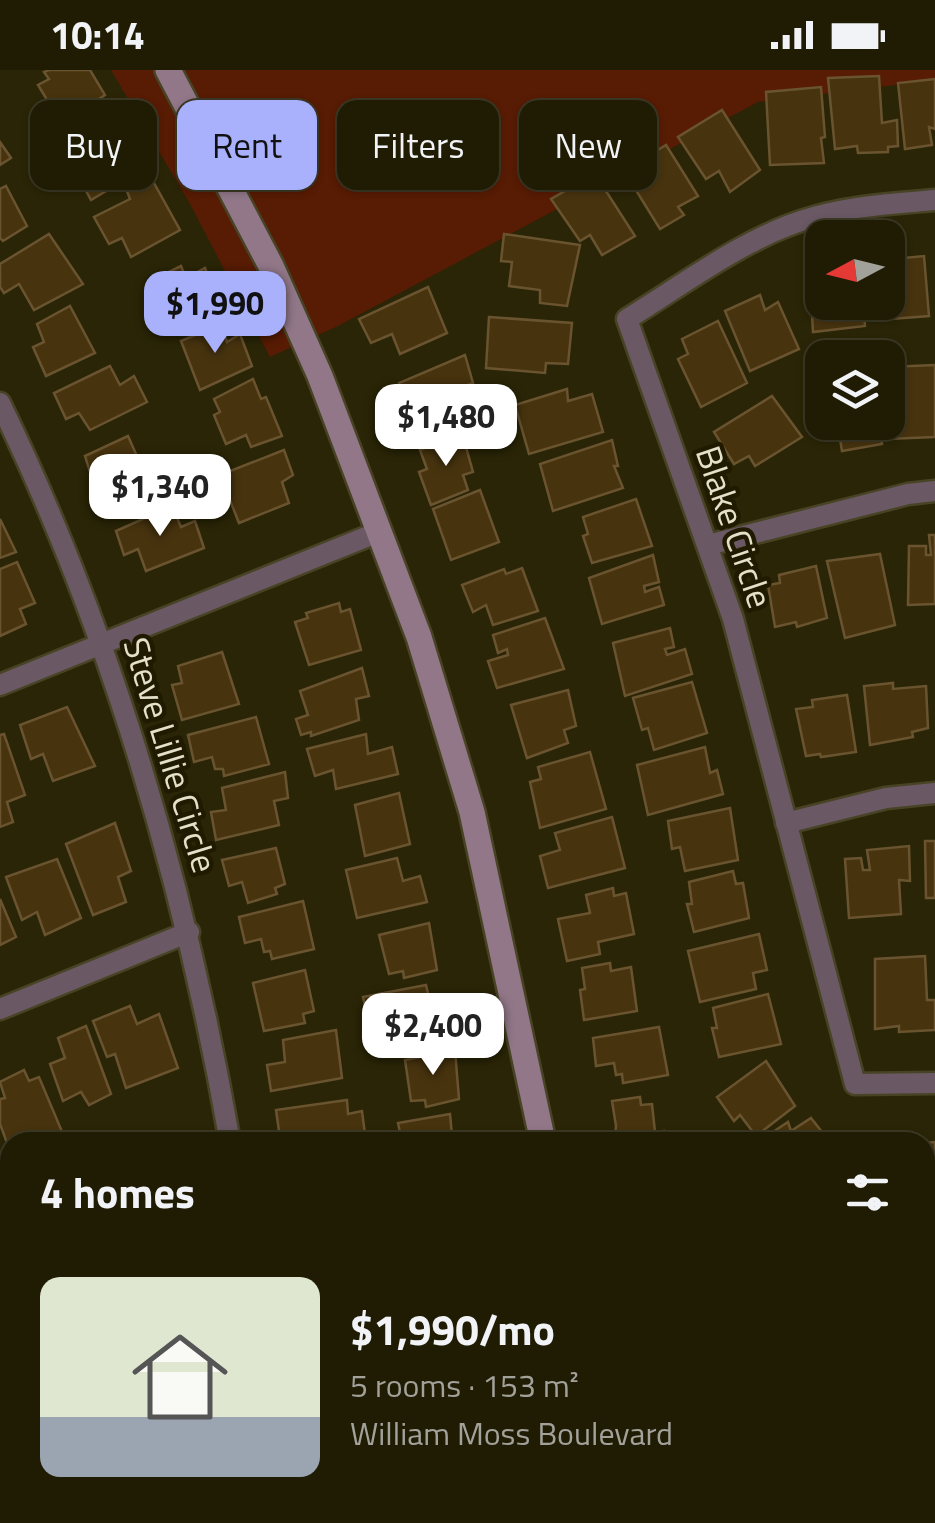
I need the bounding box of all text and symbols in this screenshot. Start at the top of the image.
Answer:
text: 10:14 [50,6,145,64]
chip: Buy [30,100,157,190]
chip: Rent [177,100,317,190]
chip: Filters [337,100,499,190]
chip: New [519,100,657,190]
north arrow [805,220,905,320]
map controls [805,220,905,440]
pin: $1,990 [134,271,296,356]
text: $1,990 [166,279,264,327]
button: layers [805,340,905,440]
pin: $1,480 [365,384,527,469]
text: $1,480 [397,392,495,440]
street label: Blake Circle [682,438,788,615]
pin: $1,340 [79,454,241,539]
text: $1,340 [111,462,209,510]
street label: Steve Lillie Circle [110,630,232,879]
pin: $2,400 [352,993,514,1078]
text: $2,400 [384,1001,482,1049]
text: 4 homes [40,1160,195,1224]
icon: filters [840,1165,895,1220]
text: $1,990/mo [350,1297,555,1361]
icon: home [120,1317,240,1437]
text: 5 rooms · 153 m² [350,1361,579,1409]
text: William Moss Boulevard [350,1409,673,1457]

